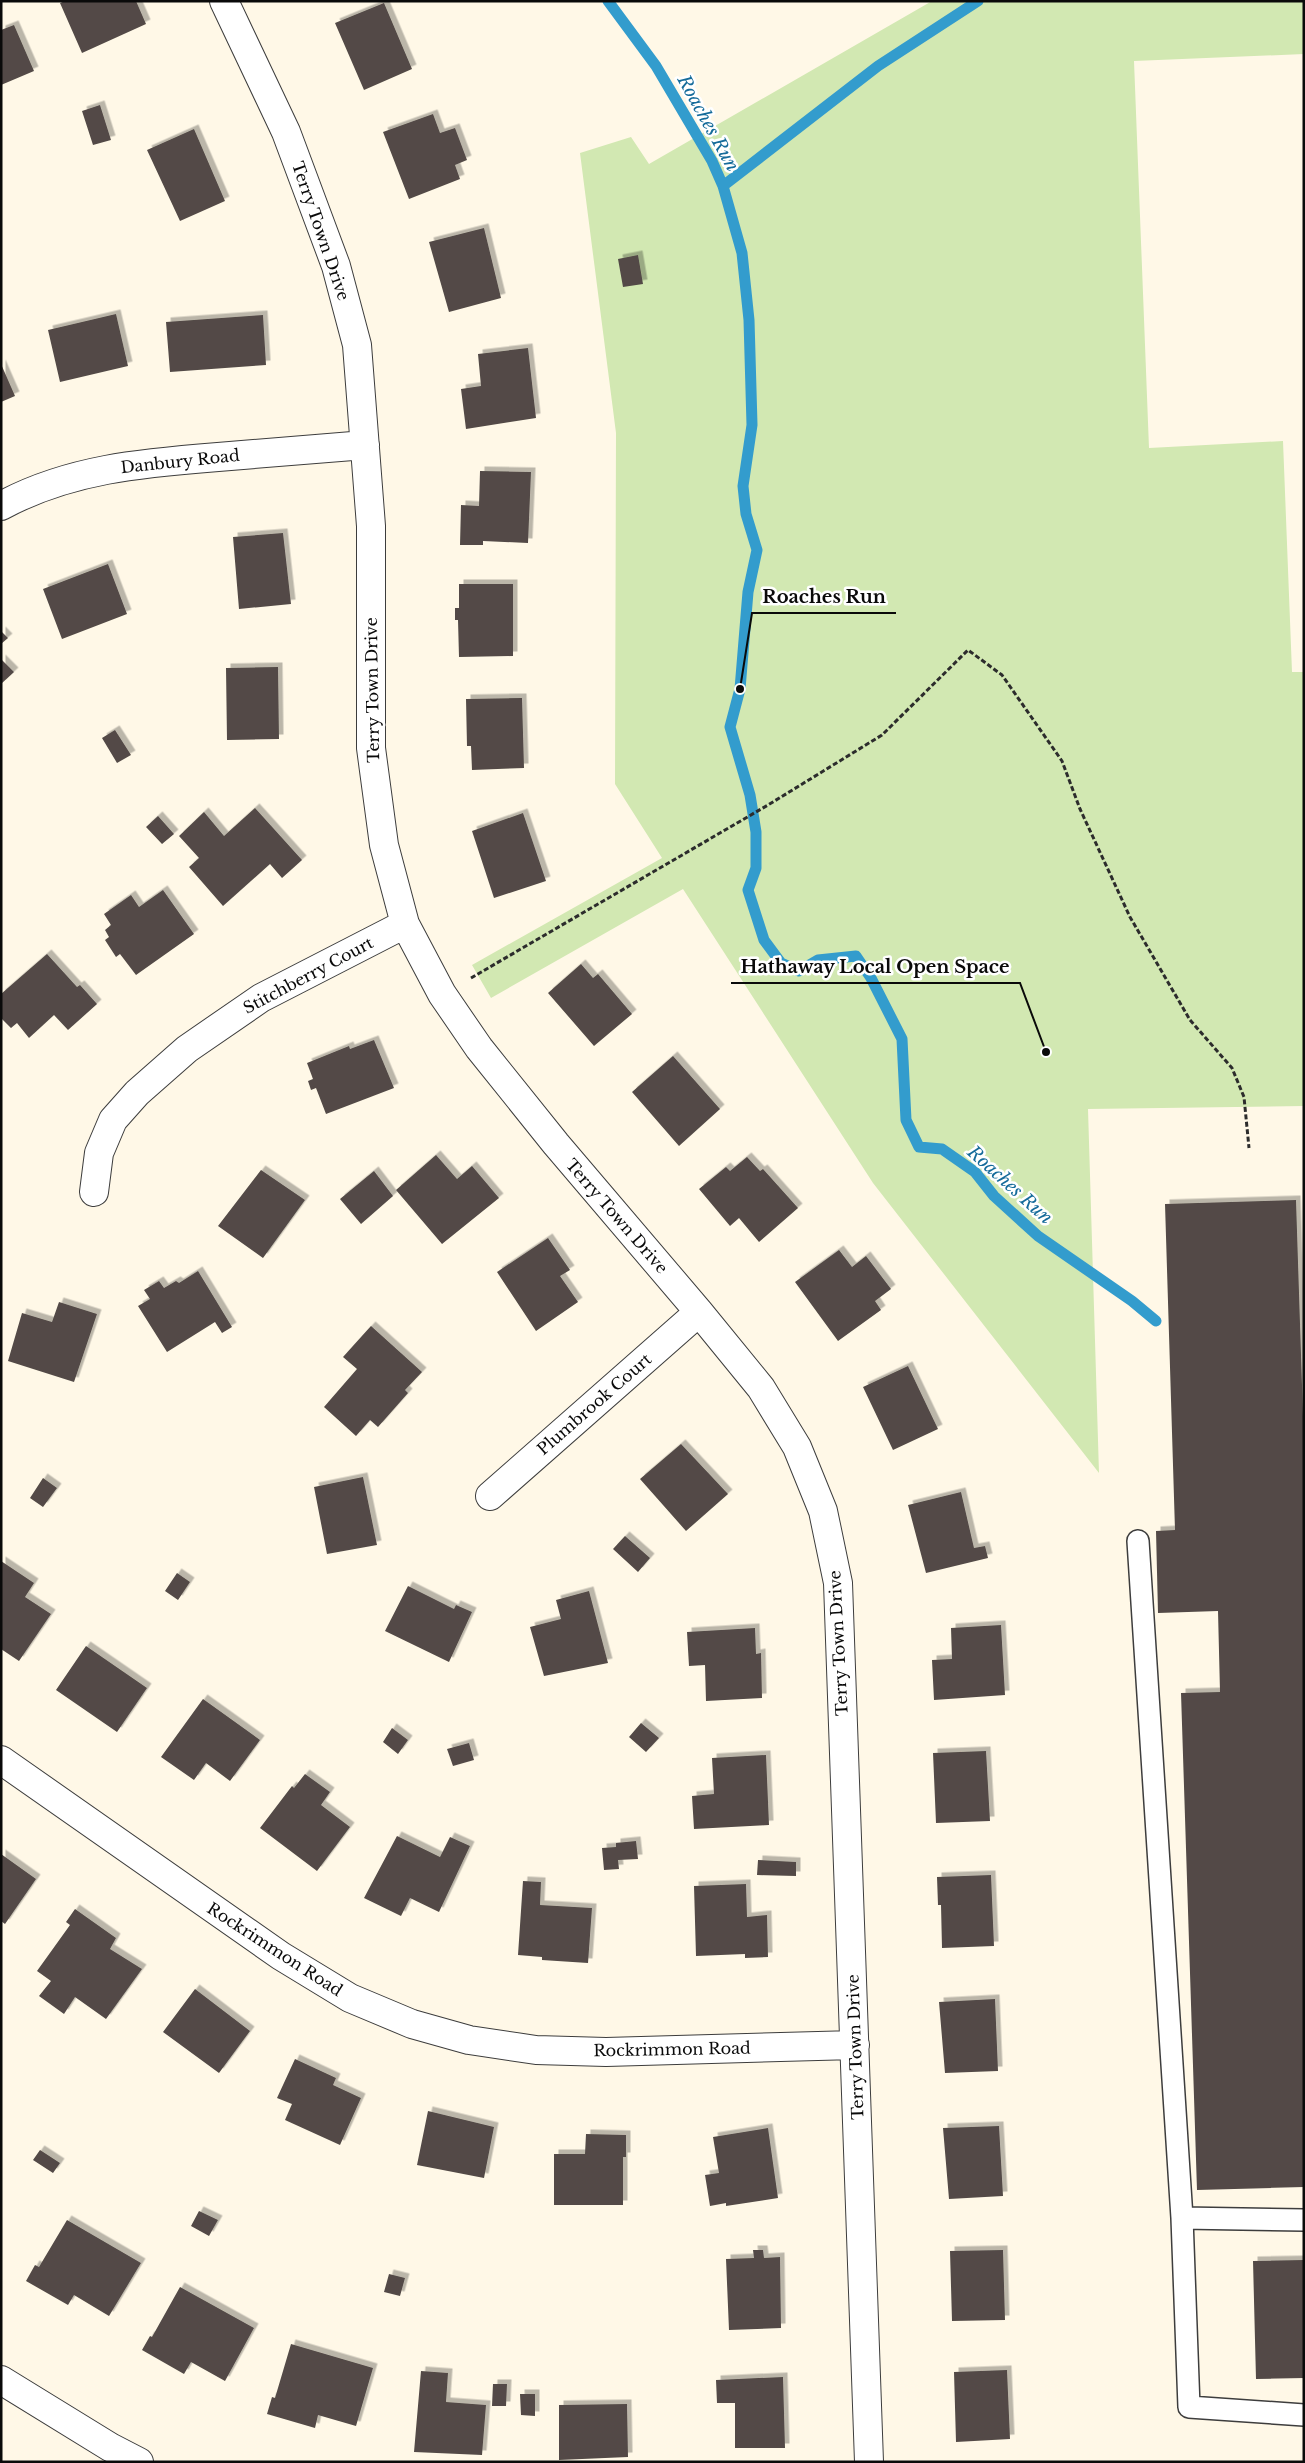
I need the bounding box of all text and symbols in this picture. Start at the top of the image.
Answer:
water label: Roaches Run [672,70,743,175]
street label: Terry Town Drive [288,159,354,303]
street label: Danbury Road [119,445,241,477]
callout: Roaches Run [752,580,896,613]
text: Roaches Run [762,586,886,608]
street label: Terry Town Drive [361,617,383,763]
street label: Stitchberry Court [240,932,376,1018]
callout: Hathaway Local Open Space [731,950,1020,983]
text: Hathaway Local Open Space [740,956,1010,978]
water label: Roaches Run [962,1140,1057,1229]
street label: Terry Town Drive [562,1154,672,1278]
street label: Plumbrook Court [533,1349,655,1459]
street label: Terry Town Drive [824,1570,852,1716]
street label: Rockrimmon Road [204,1898,347,2000]
street label: Terry Town Drive [842,1974,868,2120]
street label: Rockrimmon Road [593,2038,751,2060]

